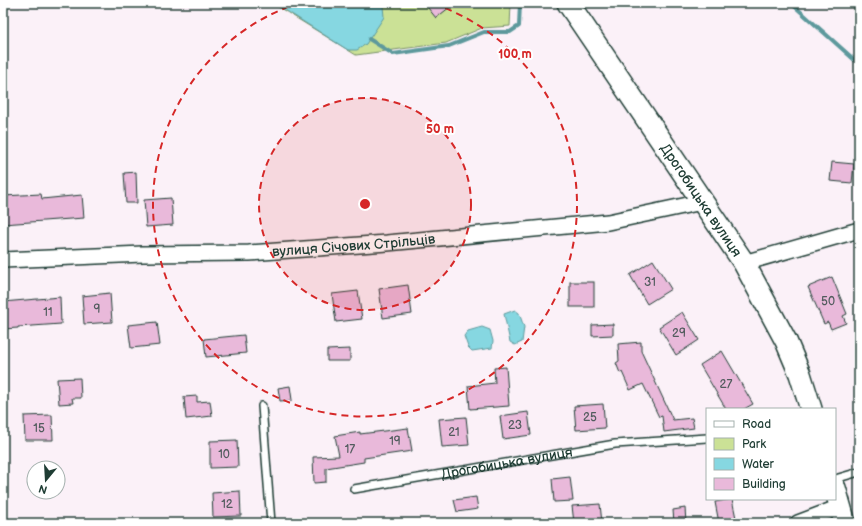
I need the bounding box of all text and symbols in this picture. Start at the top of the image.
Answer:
text: 100 m [498,47,532,62]
text: 50 m [426,122,454,137]
street label: Дрогобицька вулиця [657,140,745,260]
centre of rings [358,197,372,211]
street label: вулиця Січових Стрільців [272,230,437,260]
house number: 31 [644,275,656,290]
house number: 50 [821,294,835,309]
house number: 9 [94,302,101,317]
house number: 11 [43,305,53,320]
house number: 29 [672,326,686,341]
house number: 27 [720,377,733,392]
legend [706,408,836,500]
house number: 25 [583,410,597,425]
text: Road [742,417,771,432]
house number: 23 [508,418,522,433]
house number: 15 [33,421,45,436]
house number: 21 [448,425,460,440]
house number: 19 [389,434,401,449]
text: Park [742,437,766,452]
house number: 17 [345,442,355,457]
street label: Дрогобицька вулиця [440,443,574,483]
house number: 10 [218,447,230,462]
text: Water [742,457,774,472]
north arrow [26,460,66,500]
text: Building [742,477,786,492]
text: N [37,482,49,496]
house number: 12 [221,497,233,512]

